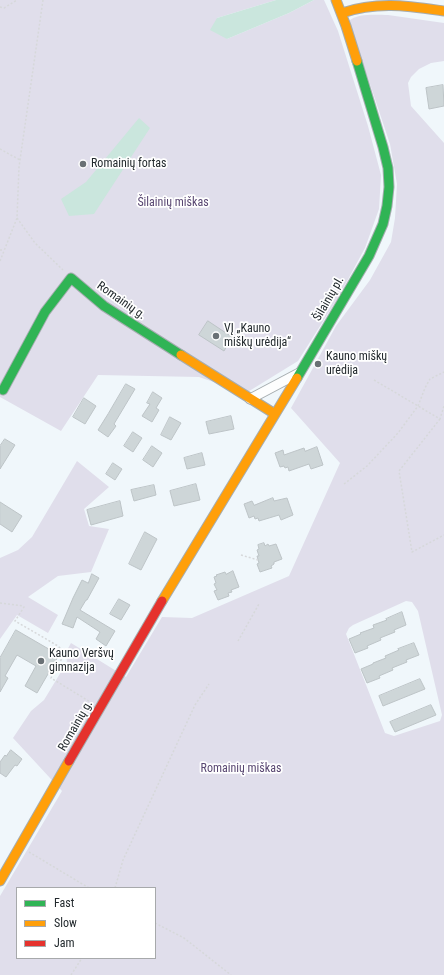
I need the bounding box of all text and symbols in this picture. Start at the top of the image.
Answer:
place label: Romainių fortas [91,157,167,171]
marker: Romainių fortas [78,159,88,169]
park label: Šilainių miškas [137,196,209,210]
street label: Šilainių pl. [310,274,348,324]
street label: Romainių g. [94,279,148,323]
place label: VĮ „Kauno miškų urėdija“ [224,322,291,350]
marker: VĮ „Kauno miškų urėdija“ [211,331,221,341]
place label: Kauno miškų urėdija [326,350,387,378]
marker: Kauno miškų urėdija [313,359,323,369]
place label: Kauno Veršvų gimnazija [49,647,114,675]
marker: Kauno Veršvų gimnazija [36,656,46,666]
street label: Romainių g. [56,698,96,754]
park label: Romainių miškas [201,762,281,776]
legend [16,887,156,959]
text: Fast [54,896,74,910]
text: Slow [54,916,77,930]
text: Jam [54,936,75,950]

